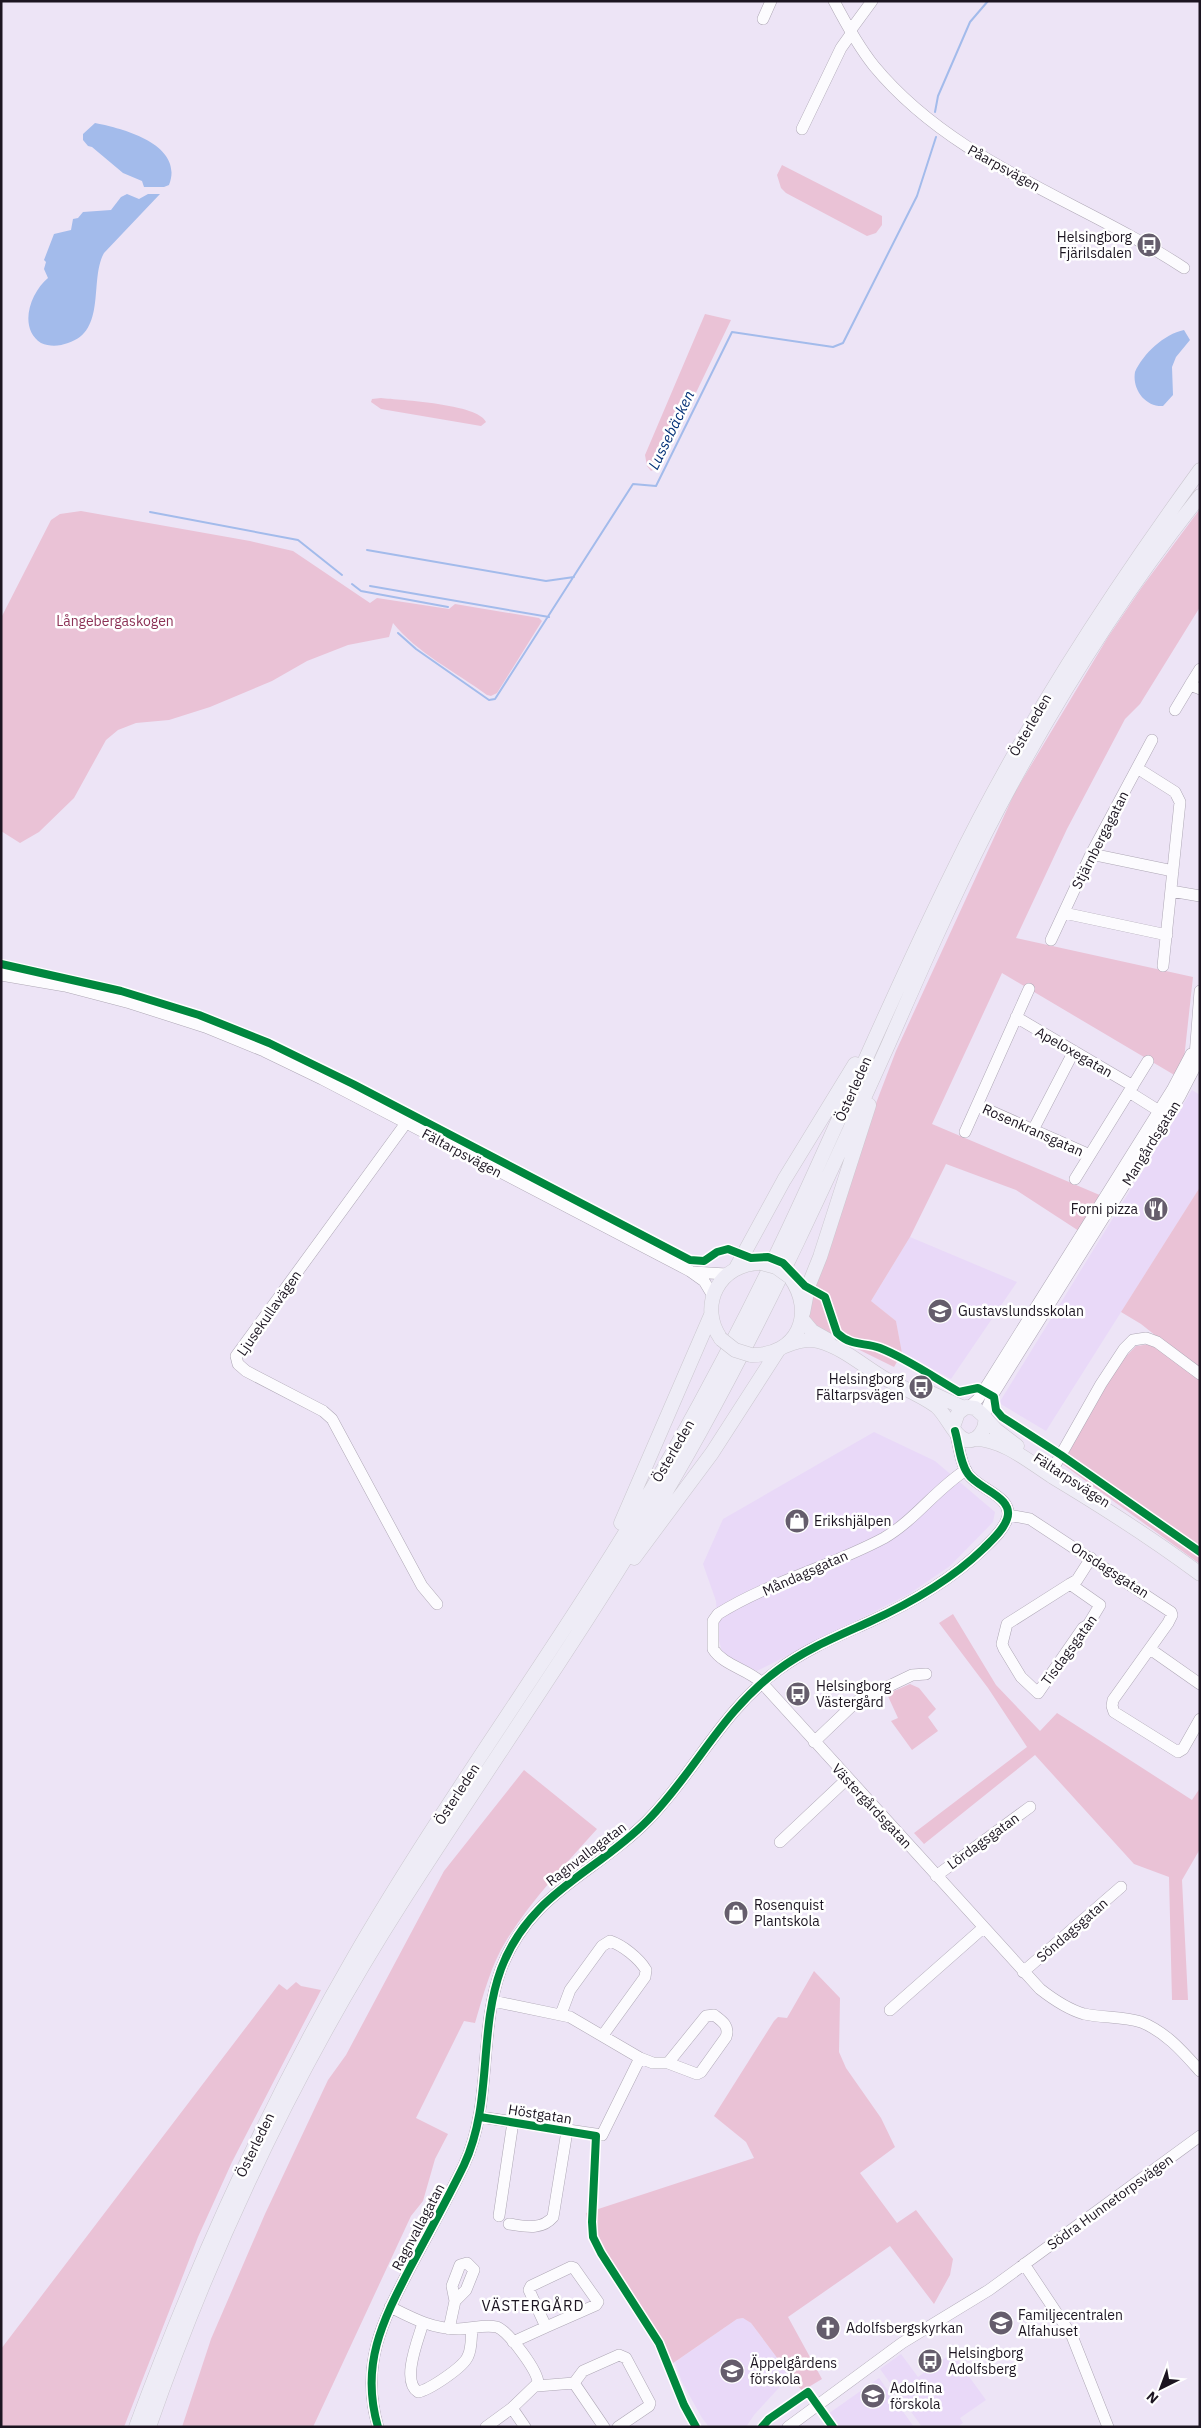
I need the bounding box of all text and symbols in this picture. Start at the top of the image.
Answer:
street label: Påarpsvägen [964,141,1044,195]
place label: Helsingborg Fjärilsdalen [1057,228,1133,262]
bus stop icon: Helsingborg Fjärilsdalen [1136,232,1162,258]
water label: Lussebäcken [644,387,698,473]
park label: Långebergaskogen [56,612,174,630]
street label: Österleden [1005,690,1055,760]
street label: Stjärnbergagatan [1068,788,1132,892]
street label: Apeloxegatan [1032,1023,1116,1081]
street label: Österleden [831,1054,875,1124]
street label: Mangårdsgatan [1118,1097,1184,1189]
street label: Rosenkransgatan [980,1100,1086,1160]
street label: Fältarpsvägen [419,1124,505,1182]
restaurant icon: Forni pizza [1143,1196,1169,1222]
place label: Forni pizza [1071,1200,1139,1218]
street label: Ljusekullavägen [233,1267,305,1359]
school or university icon: Gustavslundsskolan [927,1298,953,1324]
place label: Gustavslundsskolan [958,1302,1084,1320]
place label: Helsingborg Fältarpsvägen [816,1370,905,1404]
bus stop icon: Helsingborg Fältarpsvägen [908,1374,934,1400]
street label: Österleden [648,1416,698,1486]
street label: Fältarpsvägen [1030,1449,1114,1511]
shop icon: Erikshjälpen [784,1508,810,1534]
place label: Erikshjälpen [814,1512,891,1530]
street label: Onsdagsgatan [1068,1538,1152,1602]
street label: Måndagsgatan [759,1546,851,1600]
street label: Tisdagsgatan [1037,1611,1101,1689]
place label: Helsingborg Västergård [816,1677,892,1711]
bus stop icon: Helsingborg Västergård [785,1681,811,1707]
street label: Österleden [431,1760,483,1828]
street label: Västergårdsgatan [828,1760,916,1852]
street label: Lördagsgatan [943,1809,1023,1873]
street label: Ragnvallagatan [542,1818,630,1890]
street label: Söndagsgatan [1033,1894,1111,1966]
place label: Rosenquist Plantskola [754,1896,824,1930]
shop icon: Rosenquist Plantskola [723,1900,749,1926]
street label: Höstgatan [507,2100,573,2128]
street label: Österleden [232,2110,278,2180]
street label: Södra Hunnetorpsvägen [1044,2150,1176,2254]
street label: Ragnvallagatan [388,2180,448,2274]
district label: VÄSTERGÅRD [481,2296,585,2315]
place label: Familjecentralen Alfahuset [1018,2306,1123,2340]
school or university icon: Familjecentralen Alfahuset [988,2310,1014,2336]
church icon: Adolfsbergskyrkan [815,2315,841,2341]
place label: Adolfsbergskyrkan [846,2319,963,2337]
place label: Helsingborg Adolfsberg [948,2344,1024,2378]
bus stop icon: Helsingborg Adolfsberg [917,2348,943,2374]
place label: Äppelgårdens förskola [750,2354,837,2388]
school or university icon: Äppelgårdens förskola [719,2358,745,2384]
north arrow [1136,2363,1186,2413]
place label: Adolfina förskola [890,2379,943,2413]
school or university icon: Adolfina förskola [860,2383,886,2409]
text: N [1143,2388,1162,2408]

